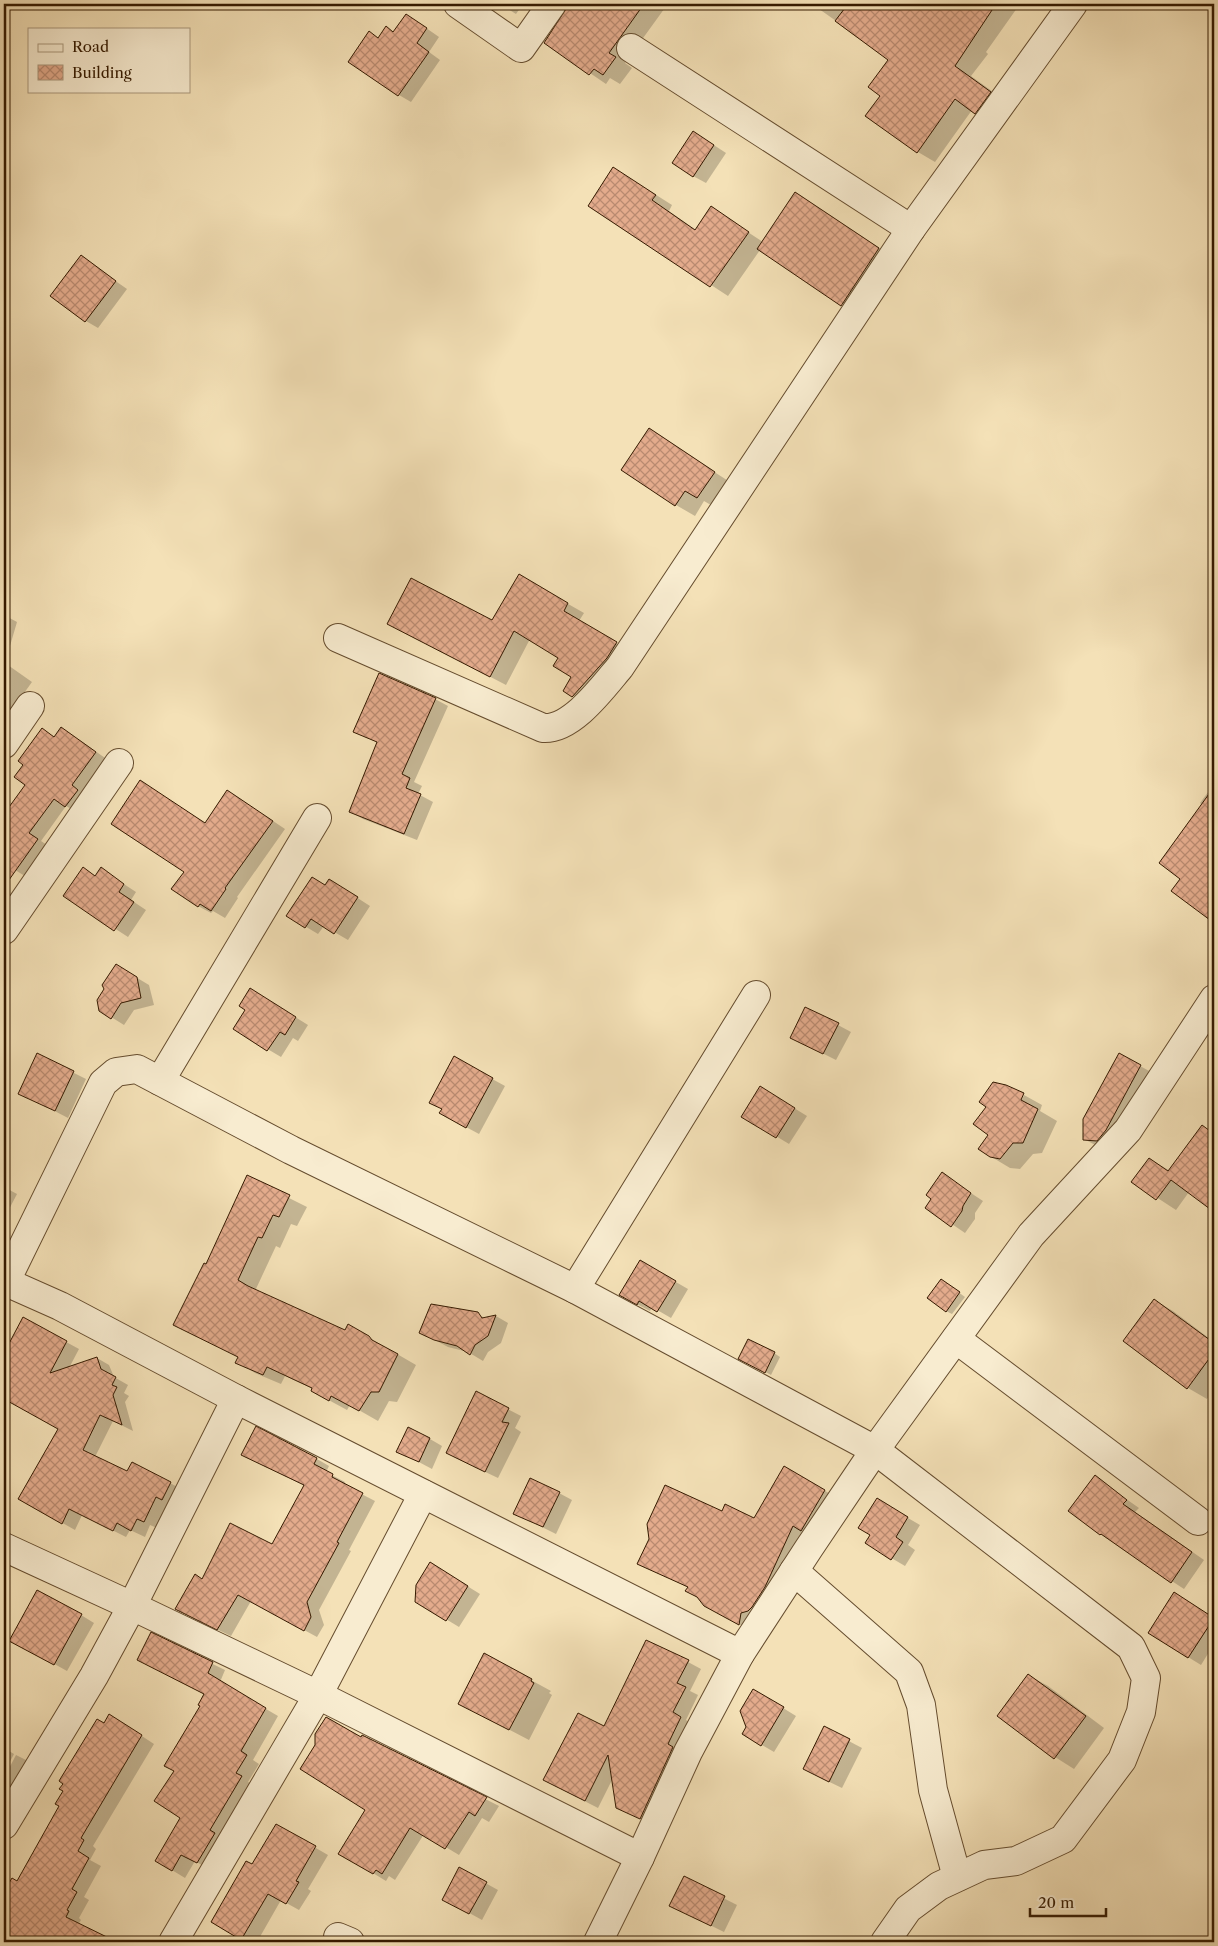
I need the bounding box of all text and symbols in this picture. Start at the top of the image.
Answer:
legend [28,28,190,92]
text: Road [72,37,109,56]
text: Building [72,63,132,82]
scale bar [1030,1886,1107,1918]
text: 20 m [1038,1893,1074,1912]

